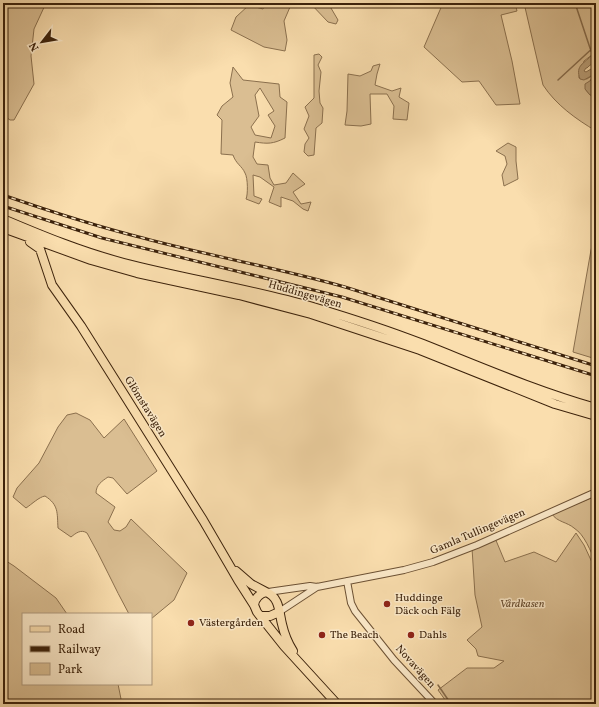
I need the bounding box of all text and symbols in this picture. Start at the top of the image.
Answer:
north arrow [22,22,62,62]
text: N [26,39,43,54]
street label: Huddingevägen [266,277,344,313]
street label: Glömstavägen [120,374,170,441]
street label: Gamla Tullingevägen [428,505,528,559]
place label: Huddinge Däck och Fälg [395,591,461,619]
park label: Vårdkasen [500,597,545,612]
marker: Huddinge Däck och Fälg [382,599,392,609]
legend [22,613,152,685]
place label: Västergården [199,616,264,631]
marker: Västergården [186,618,196,628]
text: Road [58,622,85,638]
place label: The Beach [330,628,379,643]
place label: Dahls [419,628,447,643]
marker: The Beach [317,630,327,640]
marker: Dahls [406,630,416,640]
text: Railway [58,642,101,658]
street label: Novavägen [392,642,439,692]
text: Park [58,662,83,678]

